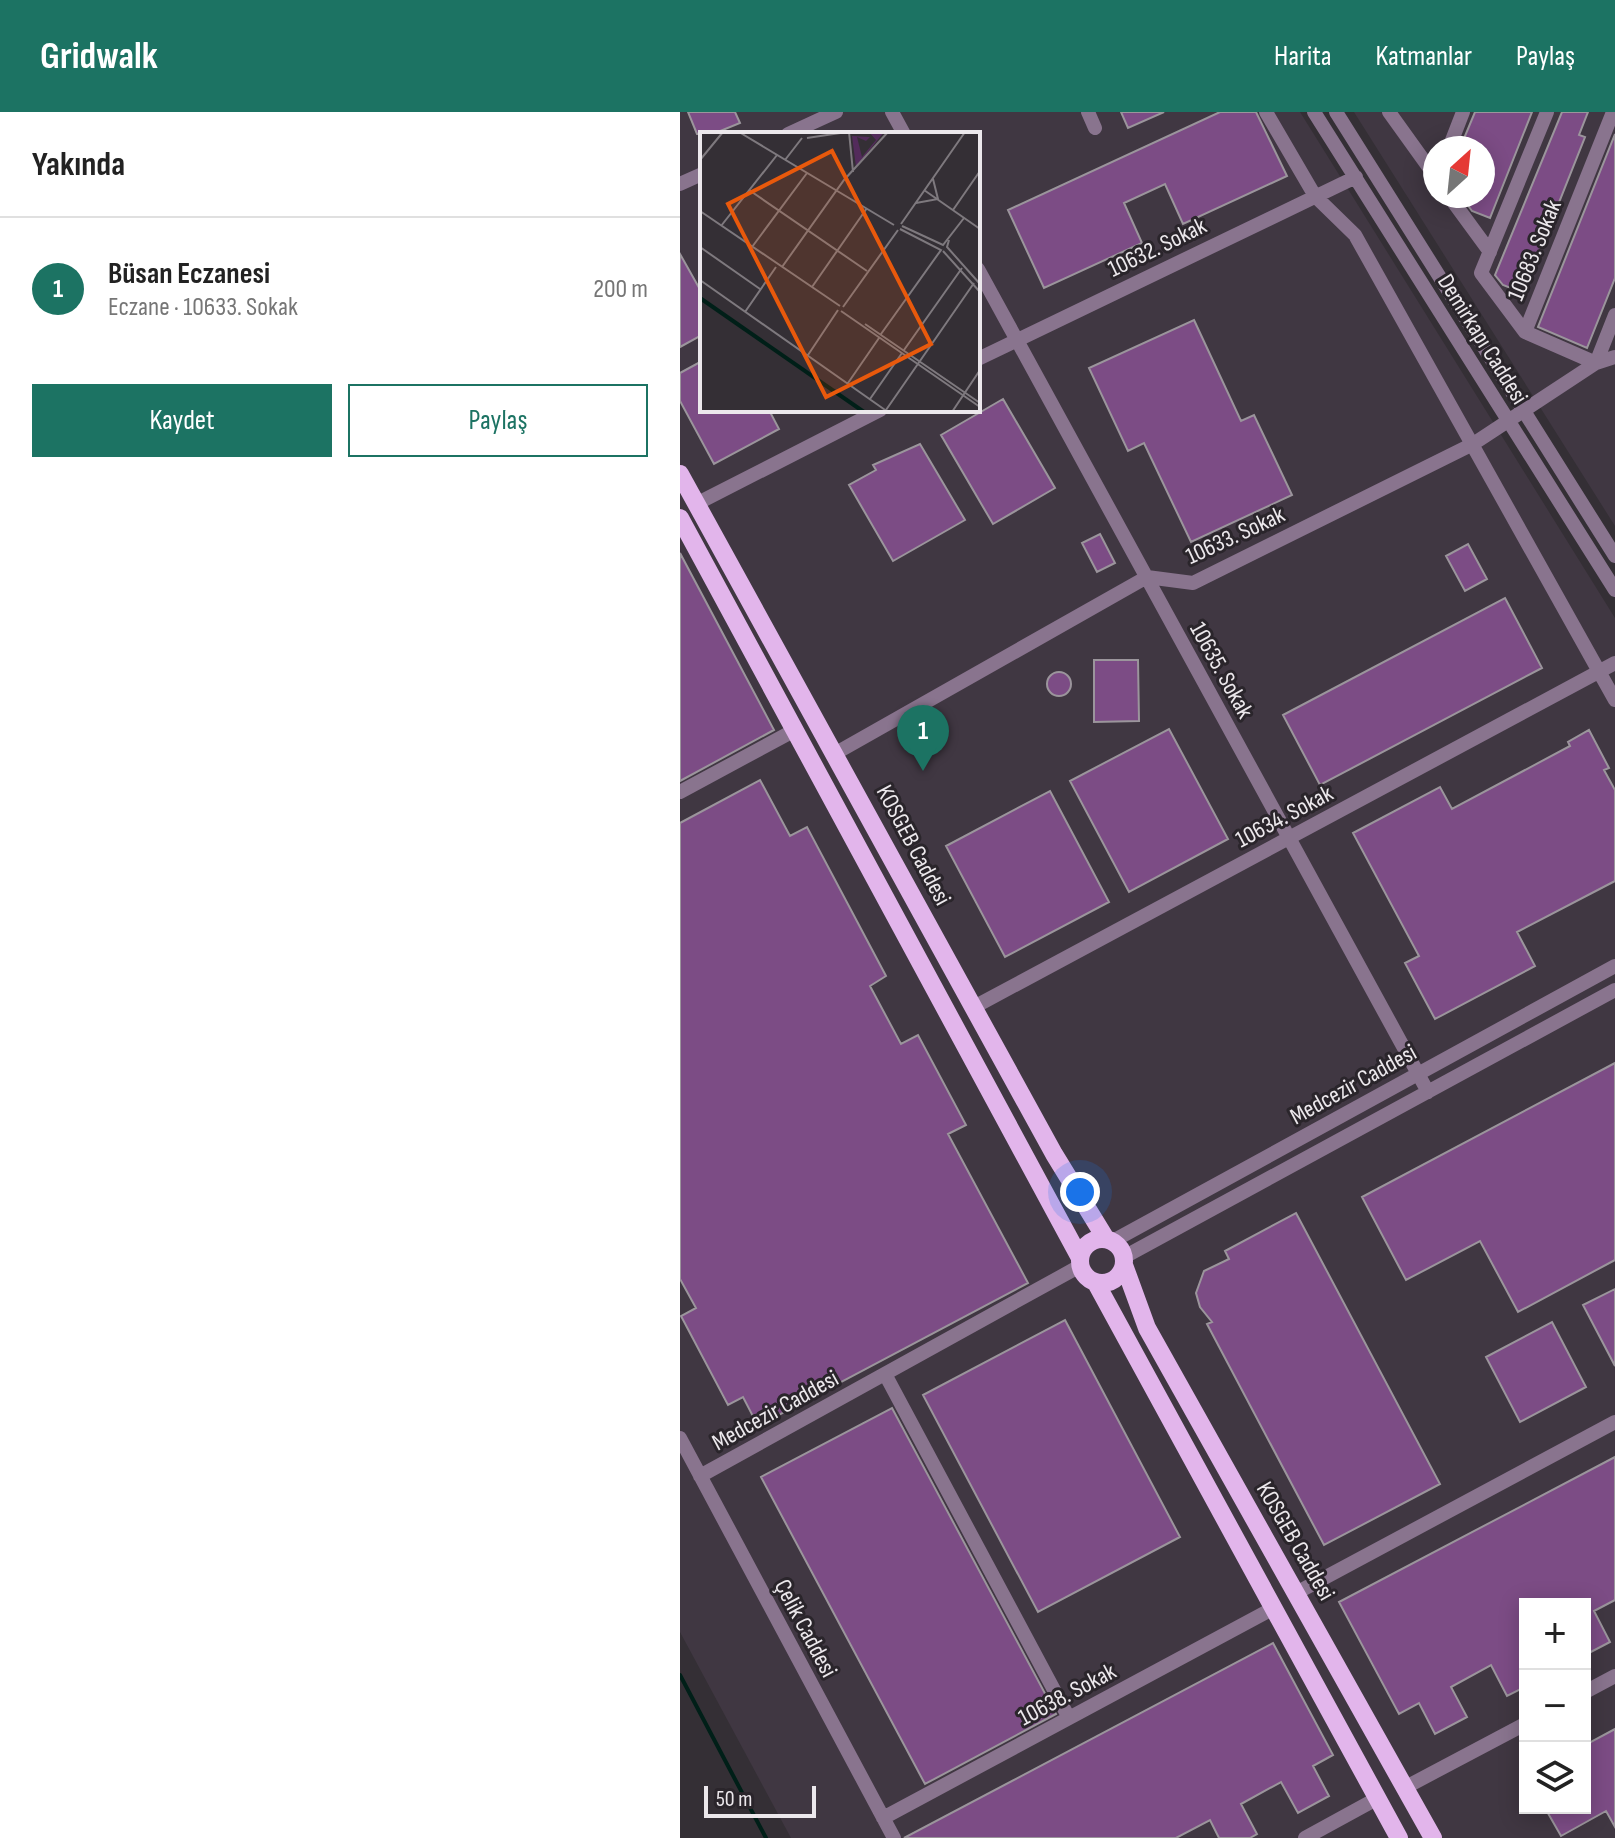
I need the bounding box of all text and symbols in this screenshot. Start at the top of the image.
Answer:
text: Gridwalk [40,34,158,79]
text: Harita [1274,40,1332,73]
text: Katmanlar [1376,40,1472,73]
text: Paylaş [1516,40,1575,73]
inset map [700,132,980,412]
north arrow [1423,136,1495,208]
text: Yakında [32,144,125,185]
street label: 10683. Sokak [1501,195,1568,305]
street label: 10632. Sokak [1103,211,1211,284]
text: Büsan Eczanesi [108,256,270,292]
street label: Demirkapı Caddesi [1431,269,1534,410]
text: 1 [53,274,63,305]
text: 200 m [593,274,648,305]
text: Eczane · 10633. Sokak [108,292,298,323]
button: Kaydet [32,384,332,457]
button: Paylaş [348,384,648,457]
street label: 10633. Sokak [1181,500,1289,571]
street label: 10635. Sokak [1183,617,1260,723]
pin: 1 [897,705,949,771]
street label: 10634. Sokak [1231,779,1338,854]
street label: KOSGEB Caddesi [870,780,957,910]
street label: Medcezir Caddesi [1285,1038,1422,1131]
your location [1060,1172,1100,1212]
street label: Medcezir Caddesi [707,1364,844,1457]
street label: KOSGEB Caddesi [1250,1477,1341,1606]
street label: Çelik Caddesi [768,1574,843,1682]
map controls [1519,1598,1591,1814]
button: + [1519,1598,1591,1670]
street label: 10638. Sokak [1014,1657,1121,1732]
button: − [1519,1670,1591,1742]
button: layers [1519,1742,1591,1814]
scale bar [704,1782,816,1818]
text: 50 m [716,1786,752,1813]

